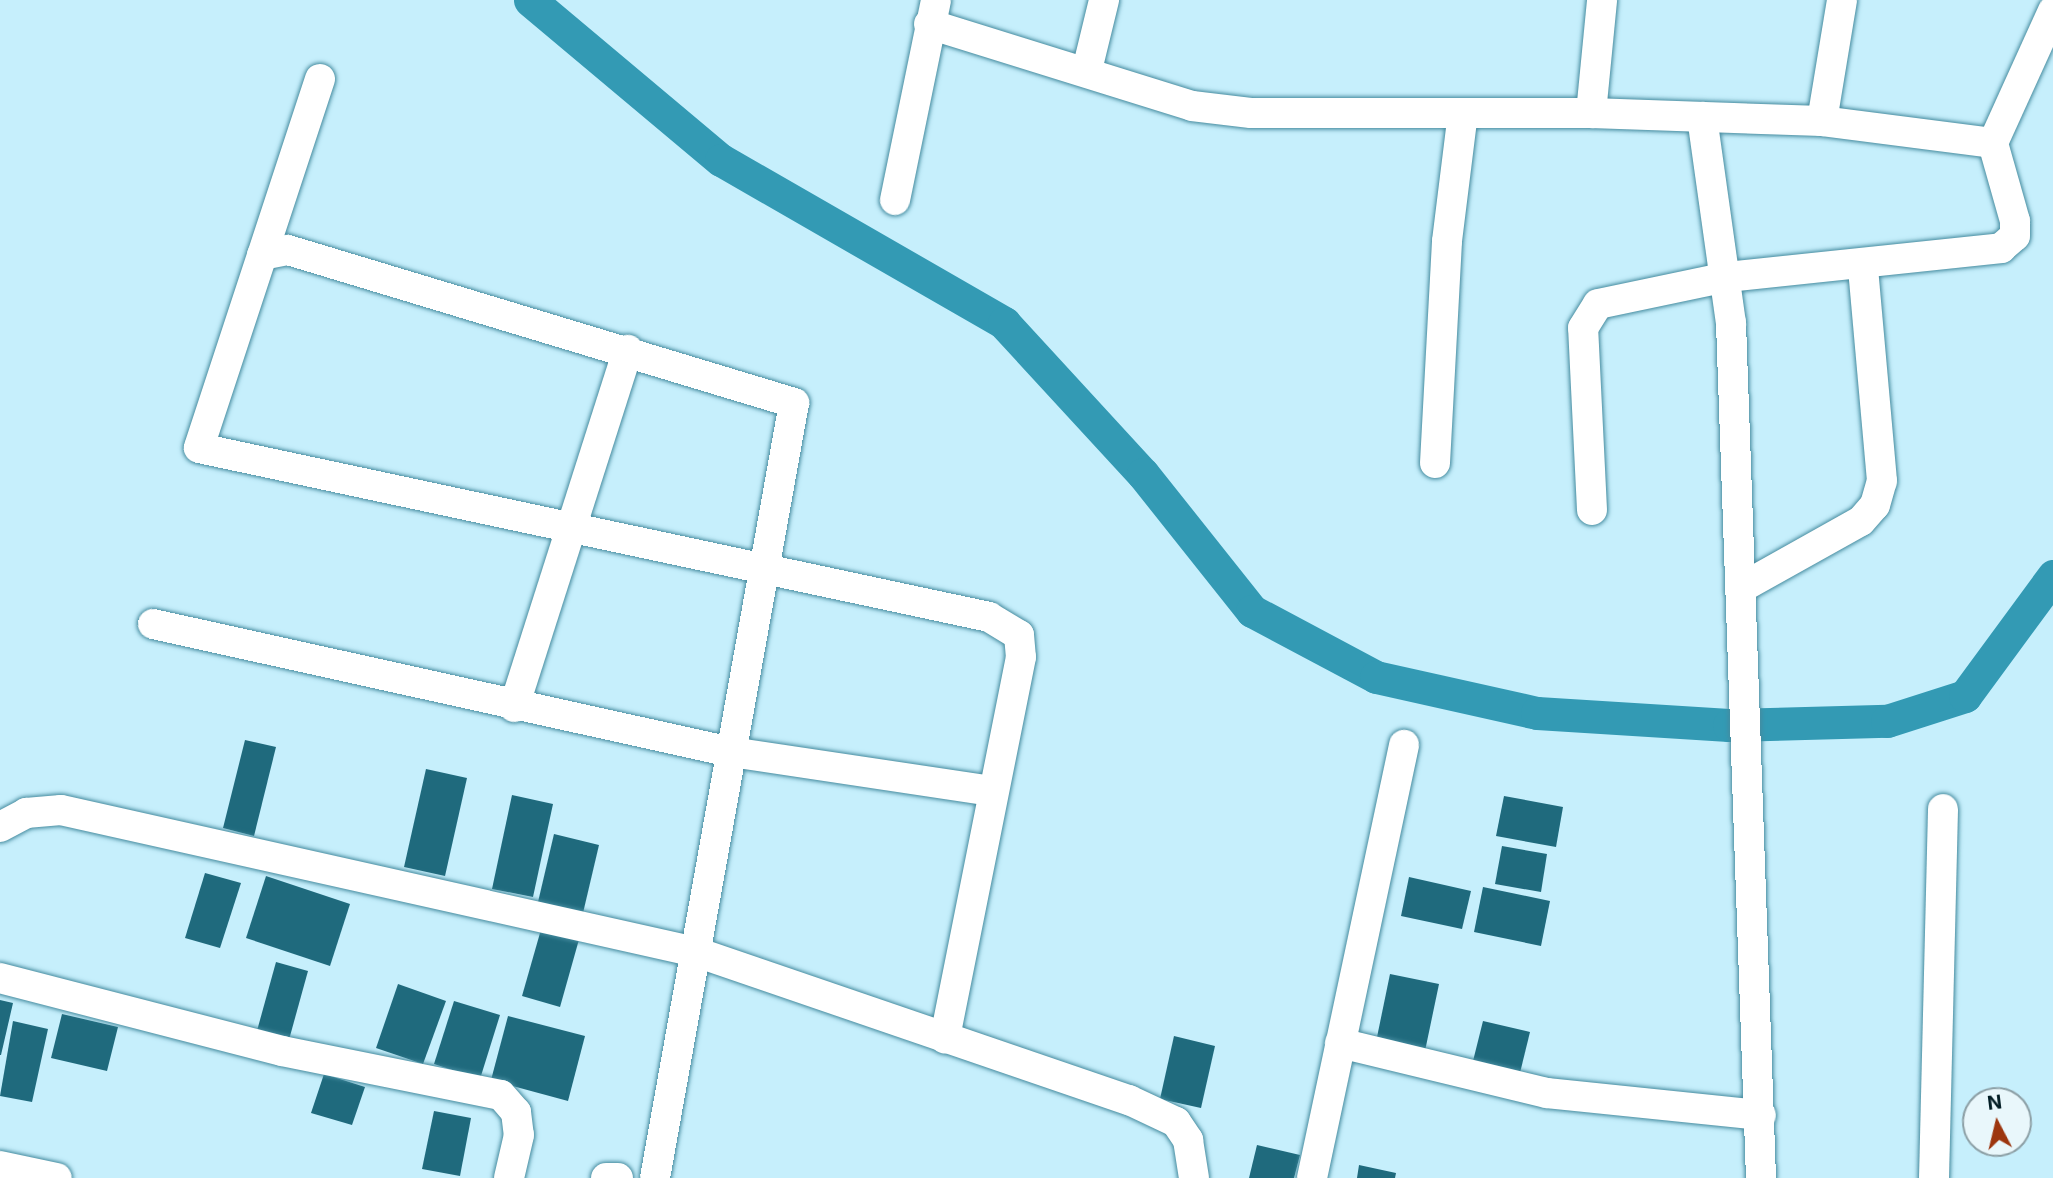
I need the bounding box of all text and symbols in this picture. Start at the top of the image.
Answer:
north arrow [1962,1087,2032,1157]
text: N [1986,1090,2003,1115]

